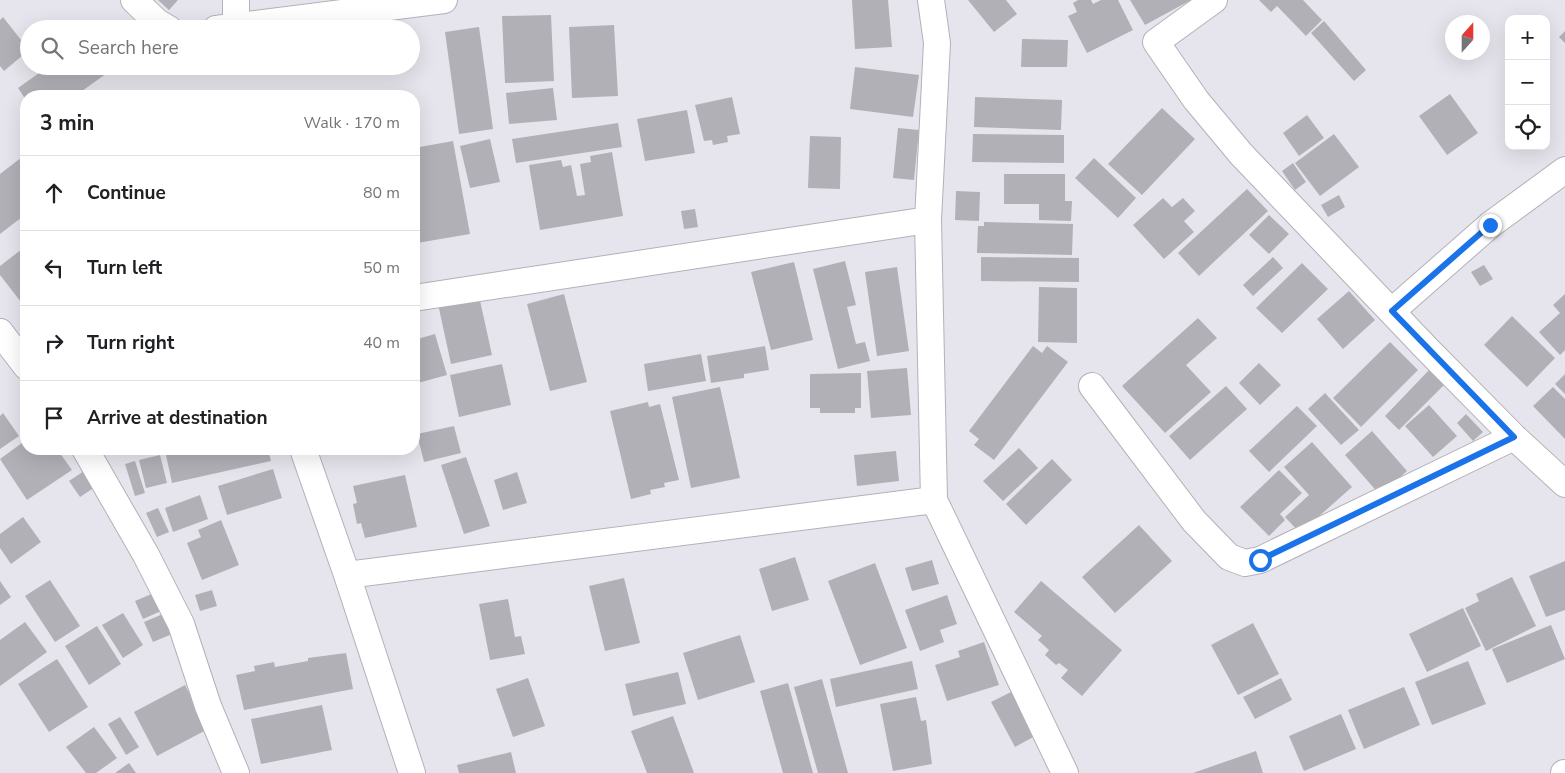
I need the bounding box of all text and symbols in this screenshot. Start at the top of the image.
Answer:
north arrow [1445,15,1490,60]
map controls [1505,15,1550,150]
button: + [1505,15,1550,60]
search box [20,20,420,75]
icon: search [38,34,66,62]
text: Search here [78,35,179,61]
button: − [1505,60,1550,105]
button: locate [1505,105,1550,150]
text: 3 min [40,109,94,137]
text: Walk · 170 m [304,112,400,134]
icon: ahead [40,179,68,207]
text: Continue [87,180,166,206]
text: 80 m [363,182,400,204]
route end [1479,214,1502,237]
icon: left [40,254,68,282]
text: Turn left [87,255,162,281]
text: 50 m [363,257,400,279]
icon: right [40,329,68,357]
text: Turn right [87,330,174,356]
text: 40 m [363,332,400,354]
icon: arrive [40,404,68,432]
text: Arrive at destination [87,405,268,431]
route start [1249,549,1272,572]

